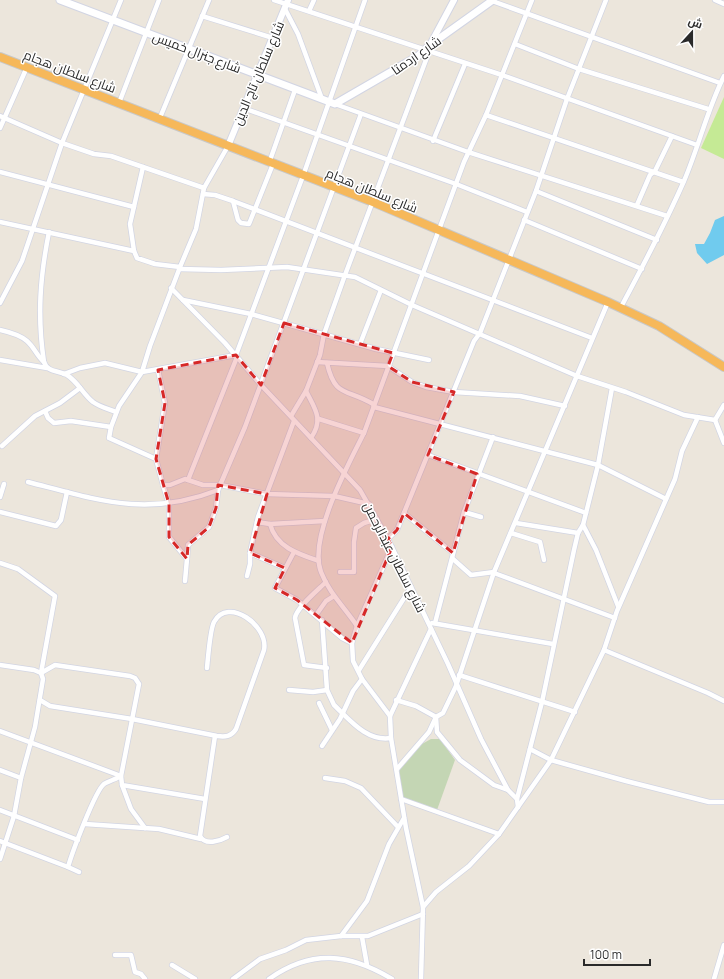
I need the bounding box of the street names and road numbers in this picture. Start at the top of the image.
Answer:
street label: شارع سلطان تاج الدين [228,18,288,128]
street label: شارع جنرال خميس [150,27,244,77]
street label: شارع اردمتا [387,31,445,79]
street label: شارع سلطان هجام [21,45,119,98]
street label: شارع سلطان هجام [323,163,421,218]
street label: شارع سلطان عبدالرحمن [359,499,431,615]

